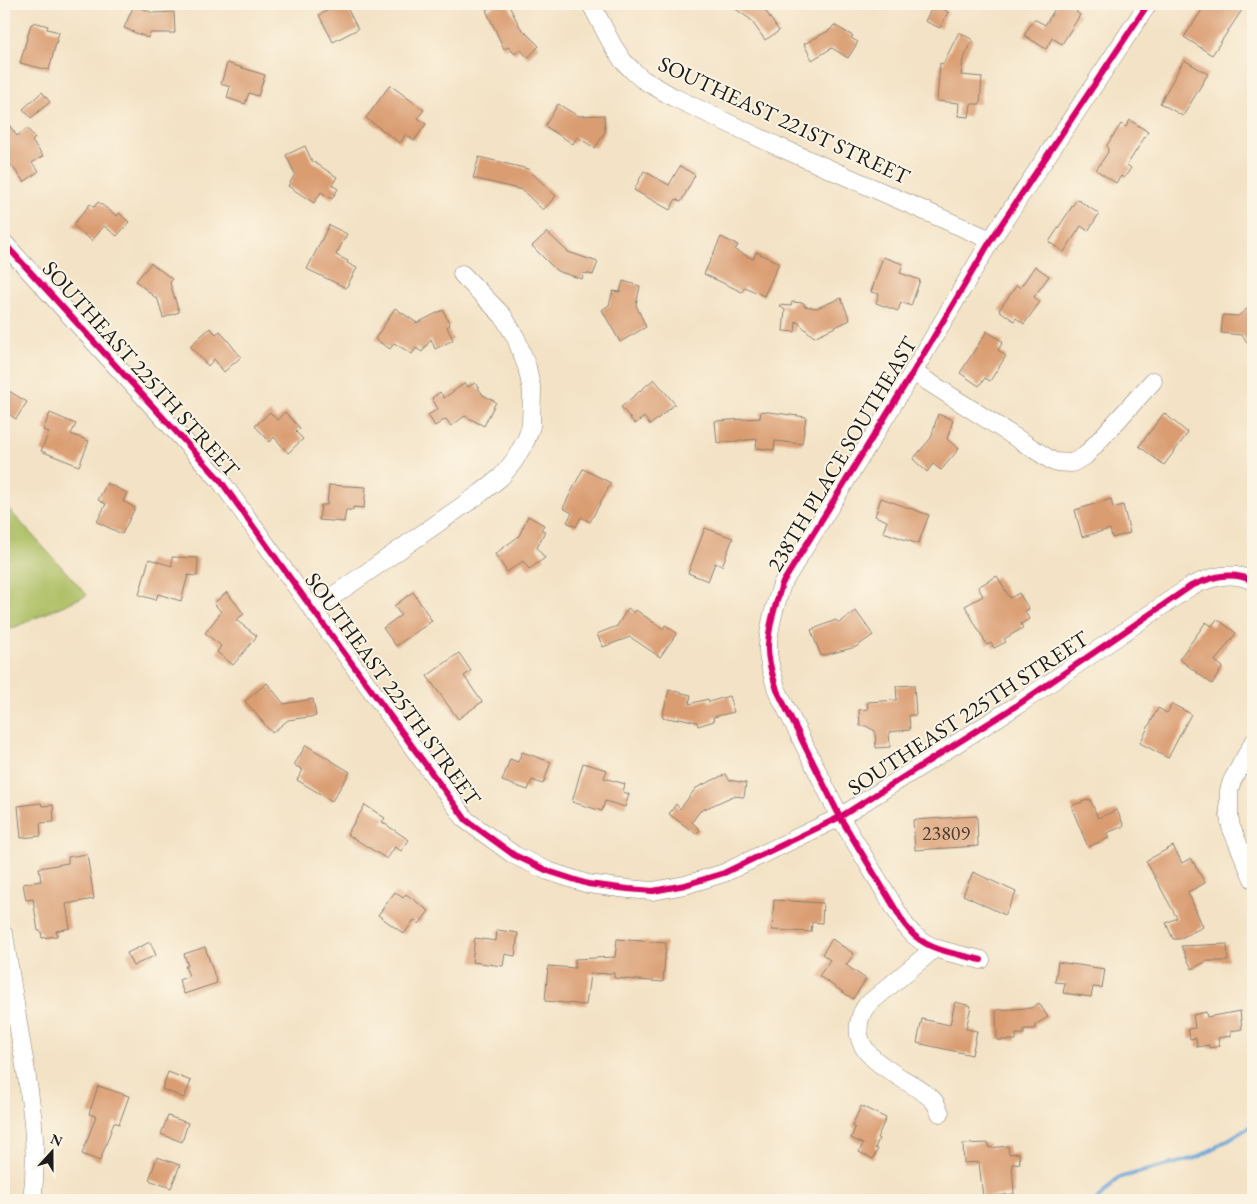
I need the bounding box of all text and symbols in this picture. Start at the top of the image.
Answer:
street label: SOUTHEAST 221ST STREET [654,49,915,191]
street label: SOUTHEAST 225TH STREET [36,255,246,484]
street label: 238TH PLACE SOUTHEAST [760,331,924,577]
street label: SOUTHEAST 225TH STREET [298,567,488,812]
street label: SOUTHEAST 225TH STREET [842,624,1094,802]
house number: 23809 [922,820,970,846]
north arrow [28,1126,78,1176]
text: N [48,1129,66,1151]

